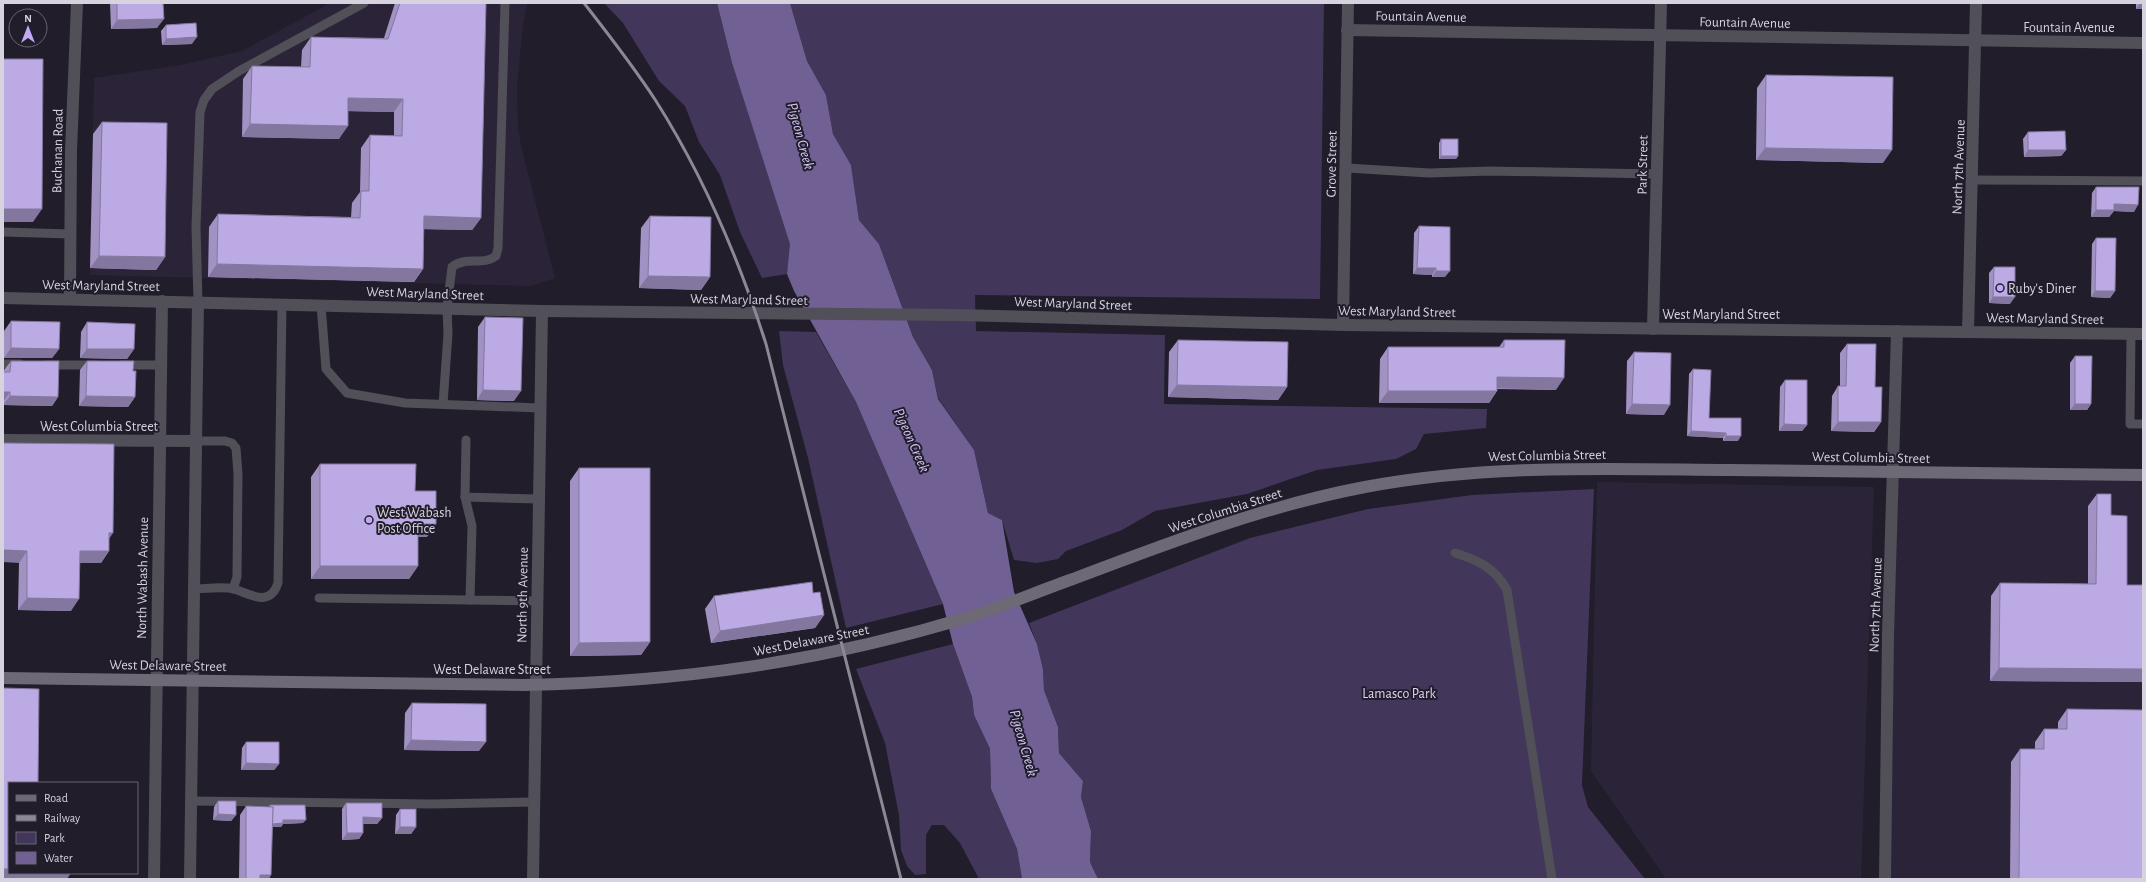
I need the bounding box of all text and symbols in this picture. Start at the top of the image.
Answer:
north arrow [8,8,48,48]
street label: Fountain Avenue [1375,9,1467,25]
text: N [24,13,32,24]
street label: Fountain Avenue [1699,15,1791,31]
street label: Fountain Avenue [2023,21,2115,35]
water label: Pigeon Creek [784,101,817,171]
street label: Buchanan Road [50,109,66,193]
street label: North 7th Avenue [1950,119,1968,215]
street label: Grove Street [1324,130,1340,198]
street label: Park Street [1635,135,1651,195]
street label: West Maryland Street [42,278,160,294]
place label: Ruby's Diner [2008,282,2077,296]
marker: Ruby's Diner [1995,283,2005,293]
street label: West Maryland Street [366,285,485,303]
street label: West Maryland Street [690,292,808,308]
street label: West Maryland Street [1014,295,1133,313]
street label: West Maryland Street [1338,304,1456,320]
street label: West Maryland Street [1662,308,1780,322]
street label: West Maryland Street [1986,311,2104,327]
water label: Pigeon Creek [891,406,932,475]
street label: West Columbia Street [40,420,159,434]
street label: West Columbia Street [1488,448,1607,464]
street label: West Columbia Street [1812,450,1931,466]
street label: West Columbia Street [1167,486,1284,536]
place label: West Wabash Post Office [377,506,452,536]
marker: West Wabash Post Office [364,515,374,525]
street label: North Wabash Avenue [135,517,151,639]
street label: North 9th Avenue [515,547,531,643]
street label: North 7th Avenue [1867,557,1885,653]
street label: West Delaware Street [752,623,871,659]
street label: West Delaware Street [109,658,227,674]
street label: West Delaware Street [433,663,551,677]
park label: Lamasco Park [1362,687,1436,701]
water label: Pigeon Creek [1007,708,1040,778]
legend [8,782,138,874]
text: Road [44,792,68,804]
text: Railway [44,812,80,825]
text: Park [44,832,65,844]
text: Water [44,852,73,864]

